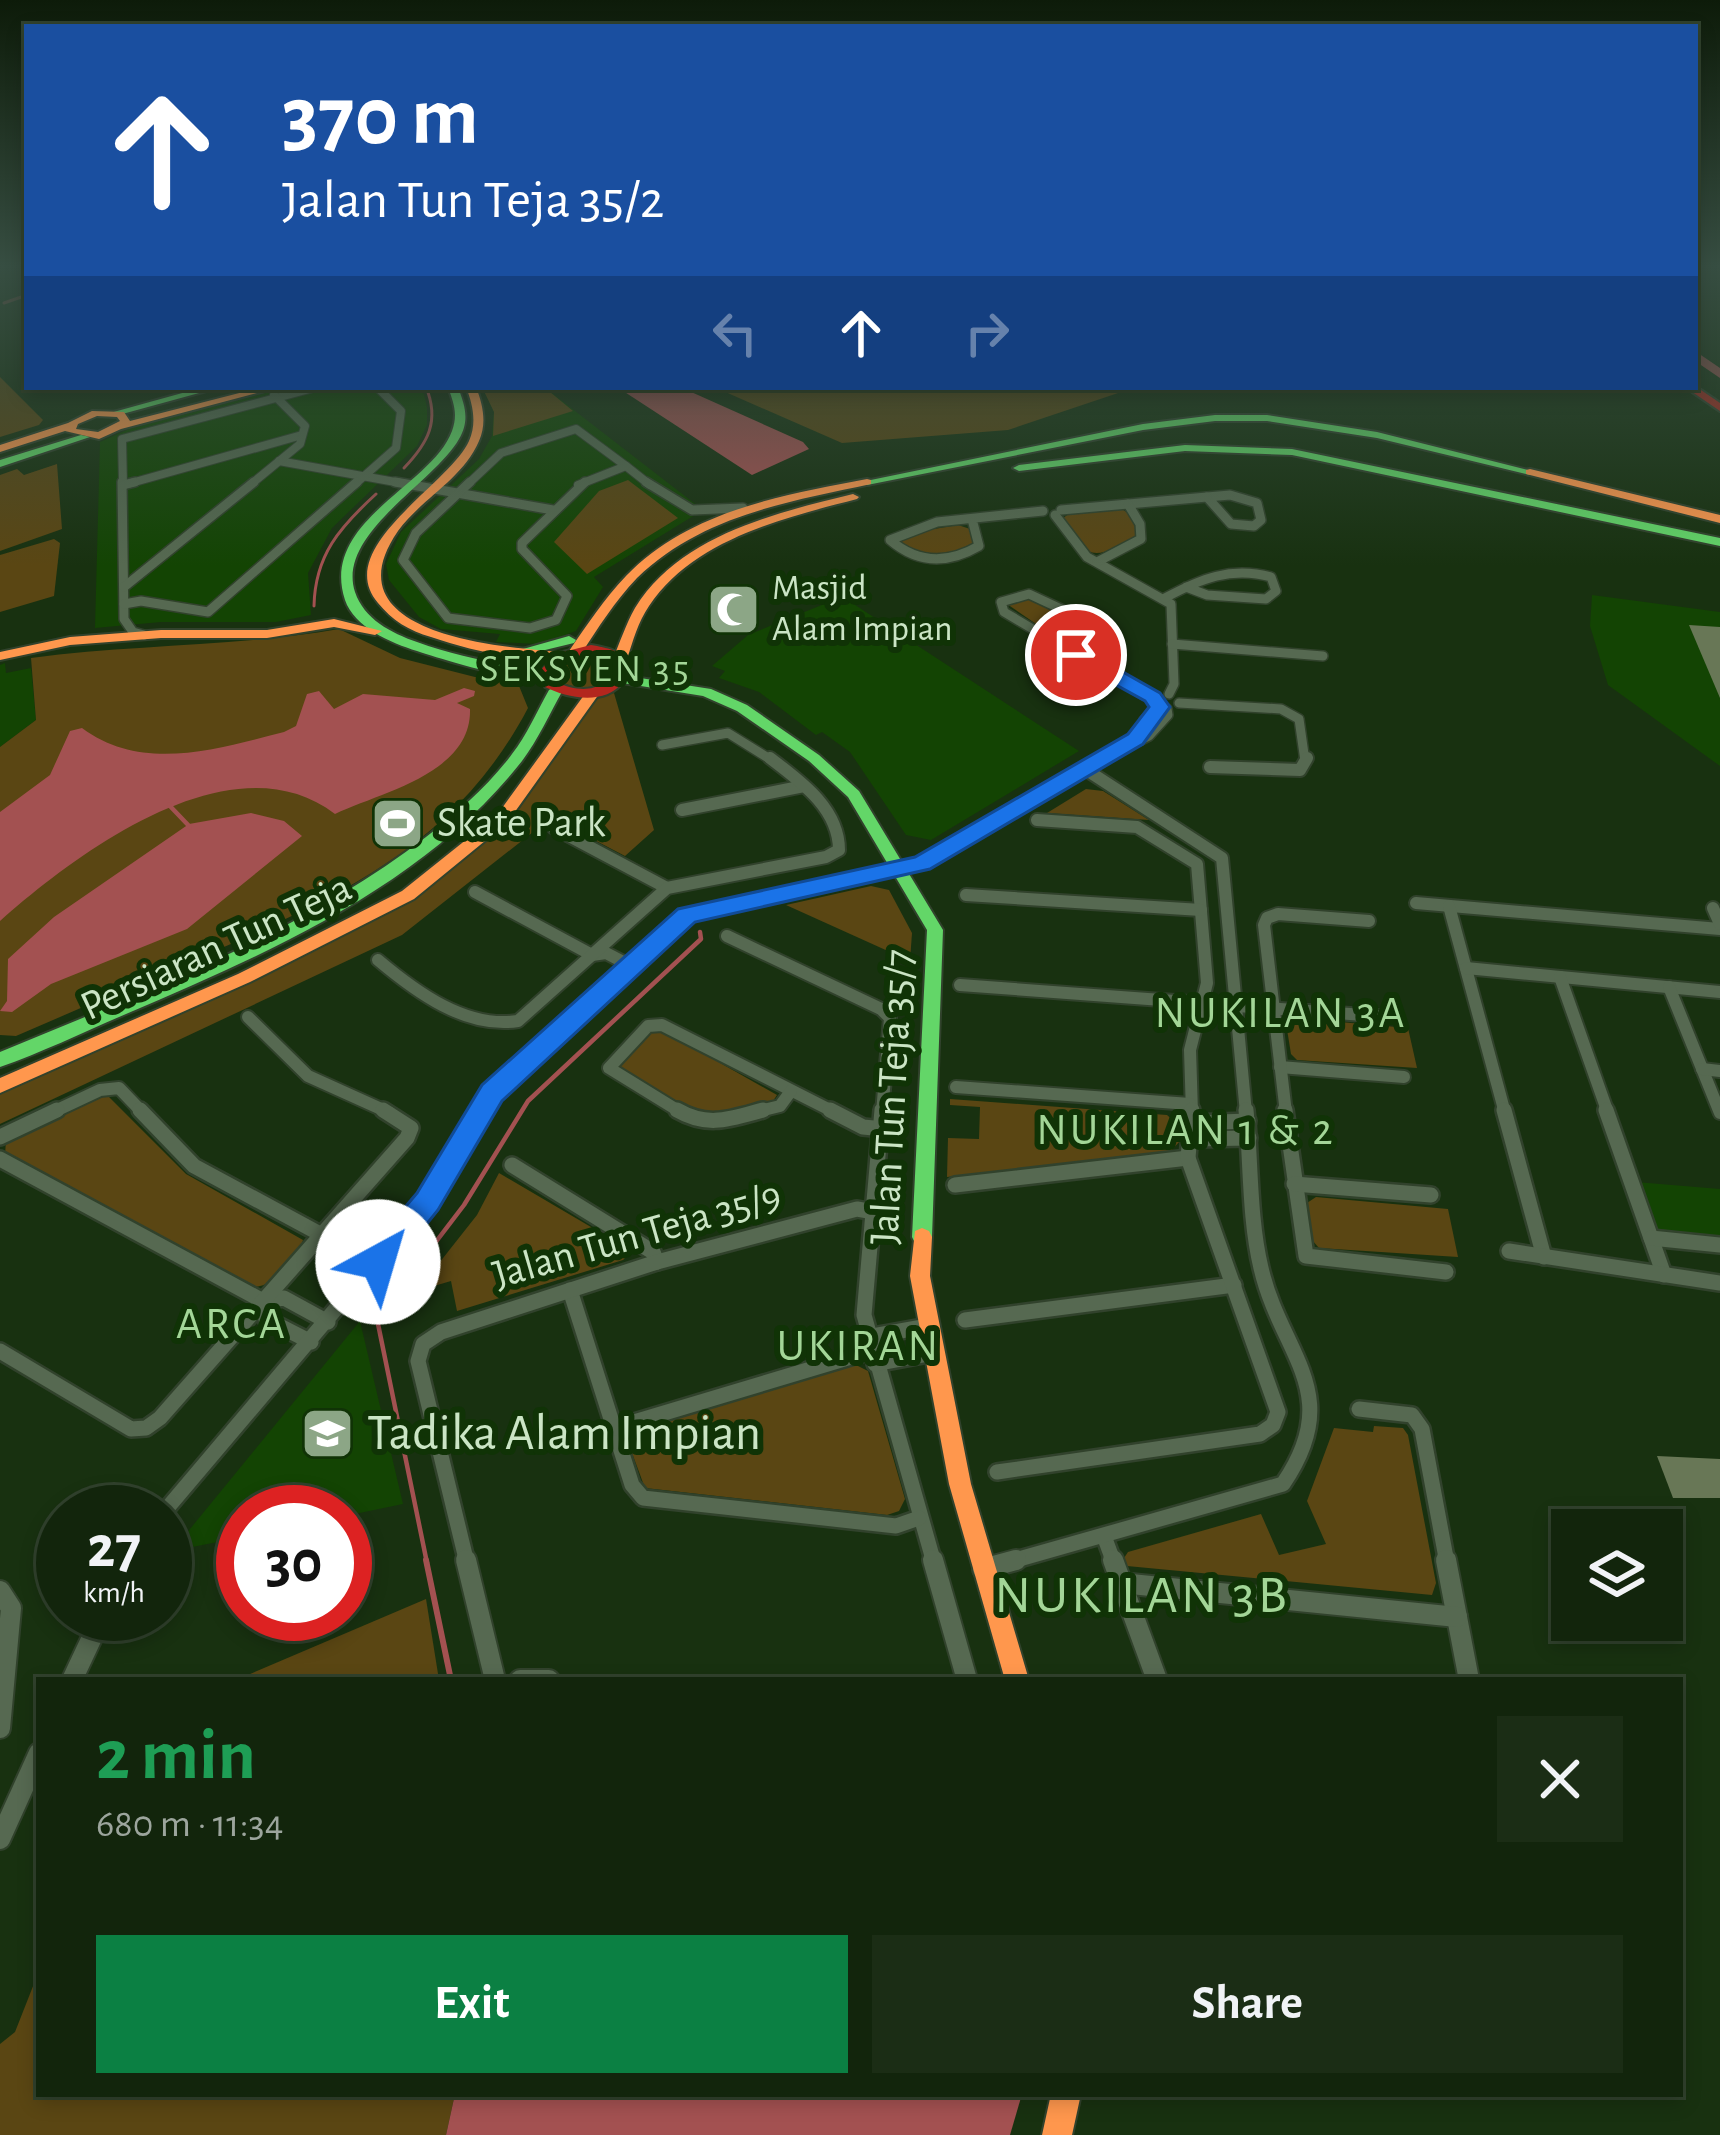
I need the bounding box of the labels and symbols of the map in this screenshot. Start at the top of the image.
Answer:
place label: Masjid Alam Impian [772,570,953,647]
mosque icon: Masjid Alam Impian [705,581,761,637]
pin [1025,604,1127,706]
district label: SEKSYEN 35 [480,650,692,689]
sports icon: Skate Park [370,795,426,851]
place label: Skate Park [437,802,606,844]
street label: Persiaran Tun Teja [74,866,358,1028]
street label: Jalan Tun Teja 35/7 [863,948,921,1246]
district label: NUKILAN 3A [1154,991,1408,1036]
district label: NUKILAN 1 & 2 [1036,1108,1336,1153]
street label: Jalan Tun Teja 35/9 [488,1174,786,1296]
position arrow [315,1199,441,1325]
district label: ARCA [176,1302,288,1347]
district label: UKIRAN [777,1324,941,1369]
school or university icon: Tadika Alam Impian [300,1405,356,1461]
place label: Tadika Alam Impian [367,1408,761,1459]
speed limit sign: 30 [216,1485,372,1641]
district label: NUKILAN 3B [994,1569,1290,1623]

